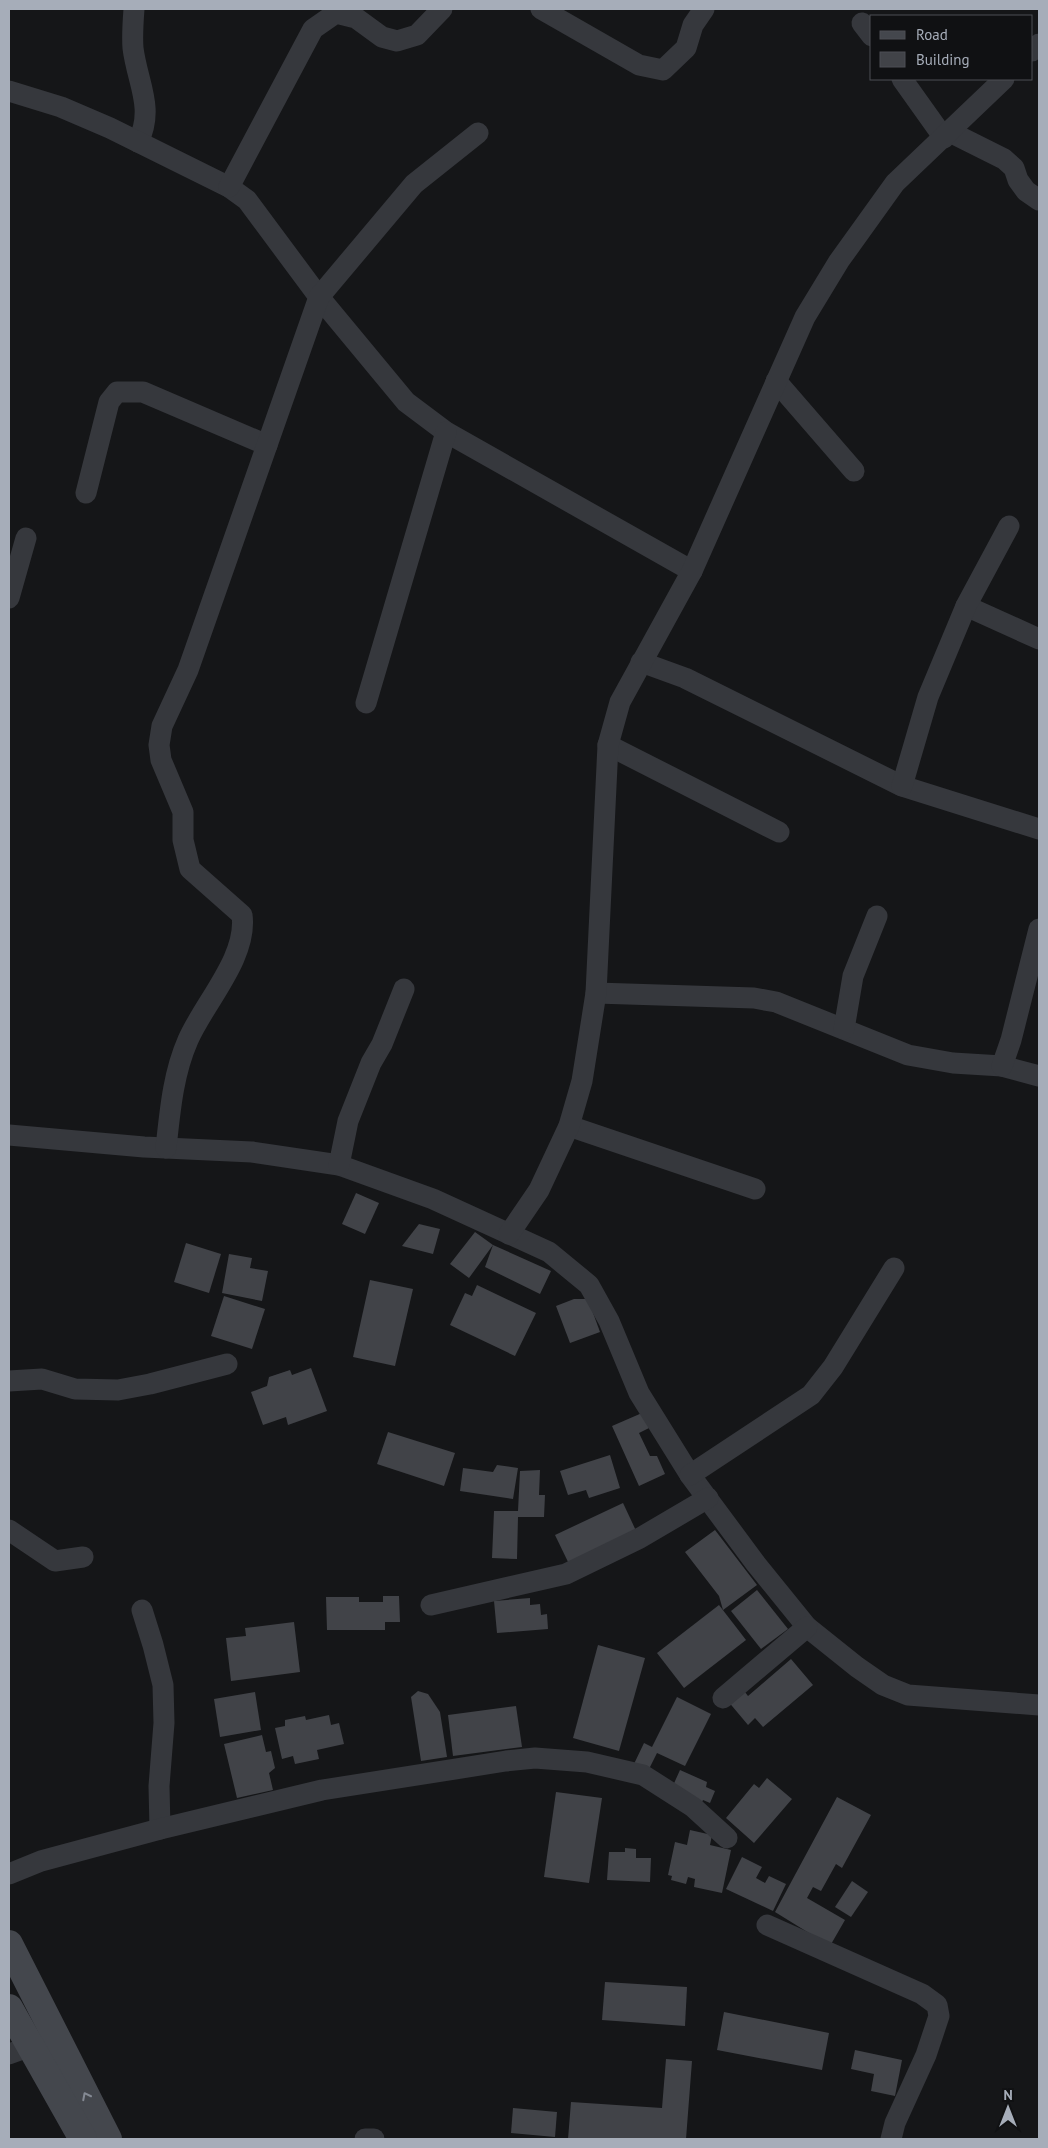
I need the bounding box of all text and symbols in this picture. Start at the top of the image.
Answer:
legend [870,15,1033,80]
text: Road [916,25,948,44]
text: Building [916,50,970,69]
north arrow [983,2083,1033,2133]
text: N [1003,2086,1013,2104]
one-way arrow [82,2092,92,2101]

